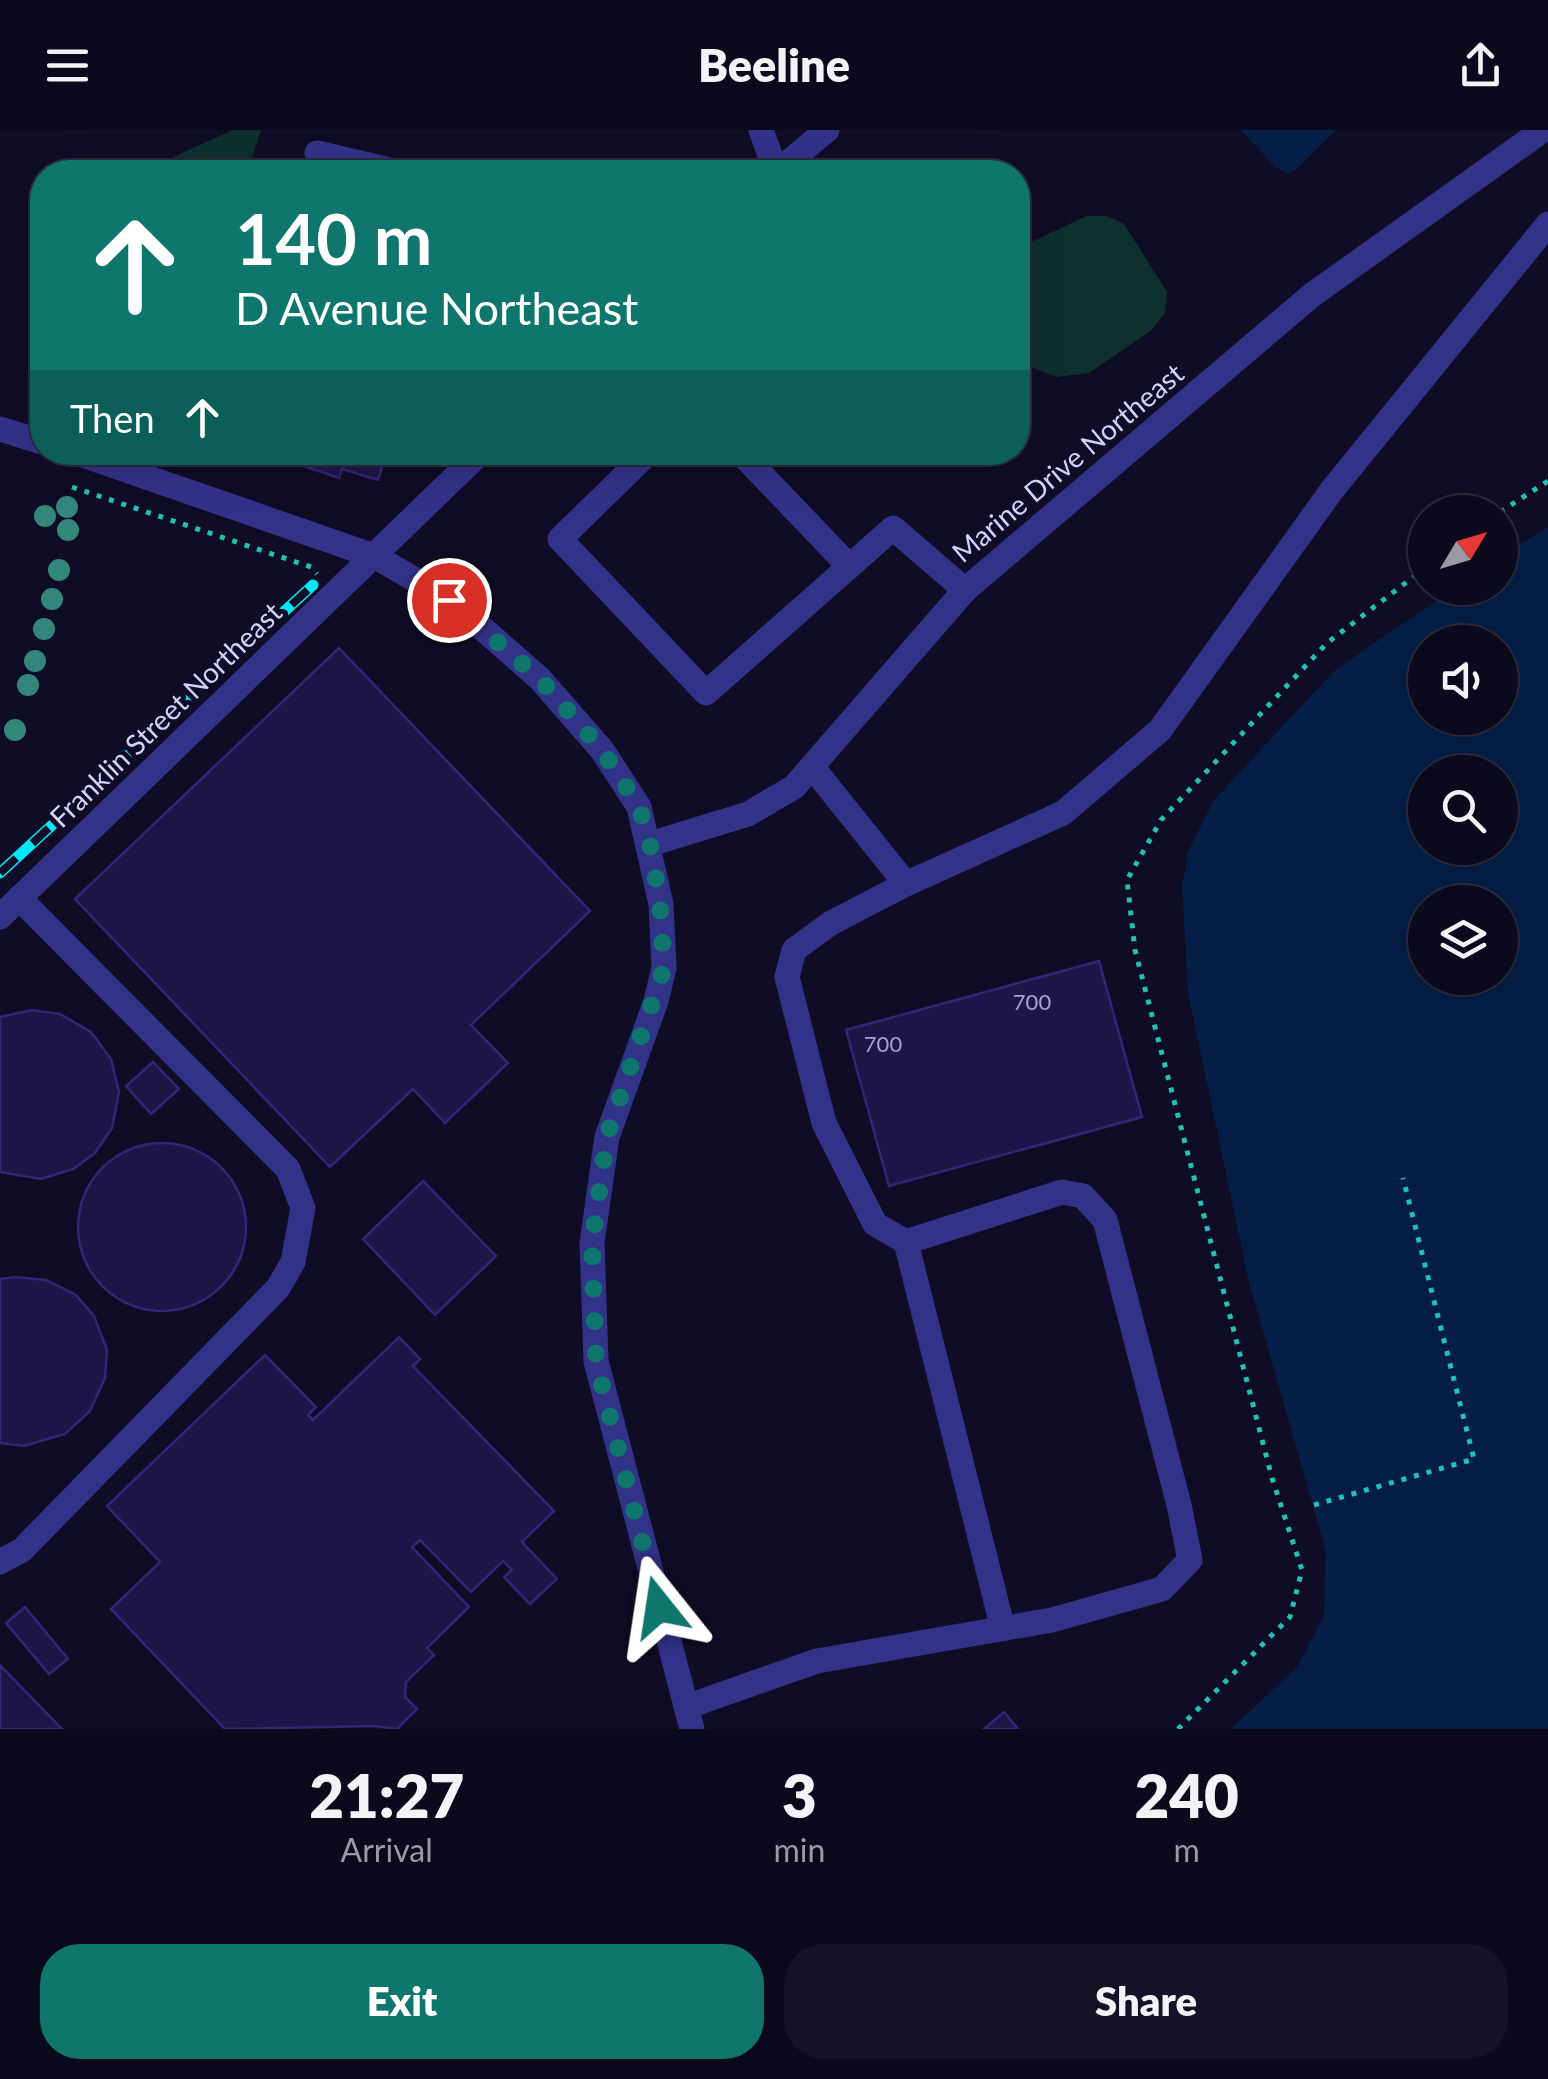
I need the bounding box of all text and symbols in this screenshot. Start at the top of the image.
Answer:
icon: menu [40,38,95,93]
text: Beeline [698,38,850,92]
icon: share [1453,38,1508,93]
text: 140 m [235,196,432,280]
icon: ahead [70,200,200,330]
text: D Avenue Northeast [235,281,638,335]
street label: Marine Drive Northeast [945,356,1190,569]
icon: ahead [175,390,230,445]
text: Then [70,395,155,441]
north arrow [1408,495,1518,605]
map controls [1408,495,1518,995]
pin [407,558,492,643]
icon: arrive [422,573,477,628]
street label: Franklin Street Northeast [42,595,288,834]
button: sound [1408,625,1518,735]
button: search [1408,755,1518,865]
button: layers [1408,885,1518,995]
house number: 700 [1013,988,1051,1015]
house number: 700 [864,1030,902,1057]
position arrow [607,1555,711,1659]
text: 21:27 [309,1759,464,1831]
text: 3 [782,1759,817,1831]
text: 240 [1134,1759,1239,1831]
text: Arrival [341,1830,433,1869]
text: min [773,1830,825,1869]
text: m [1173,1830,1200,1869]
button: Exit [40,1944,764,2059]
button: Share [784,1944,1508,2059]

